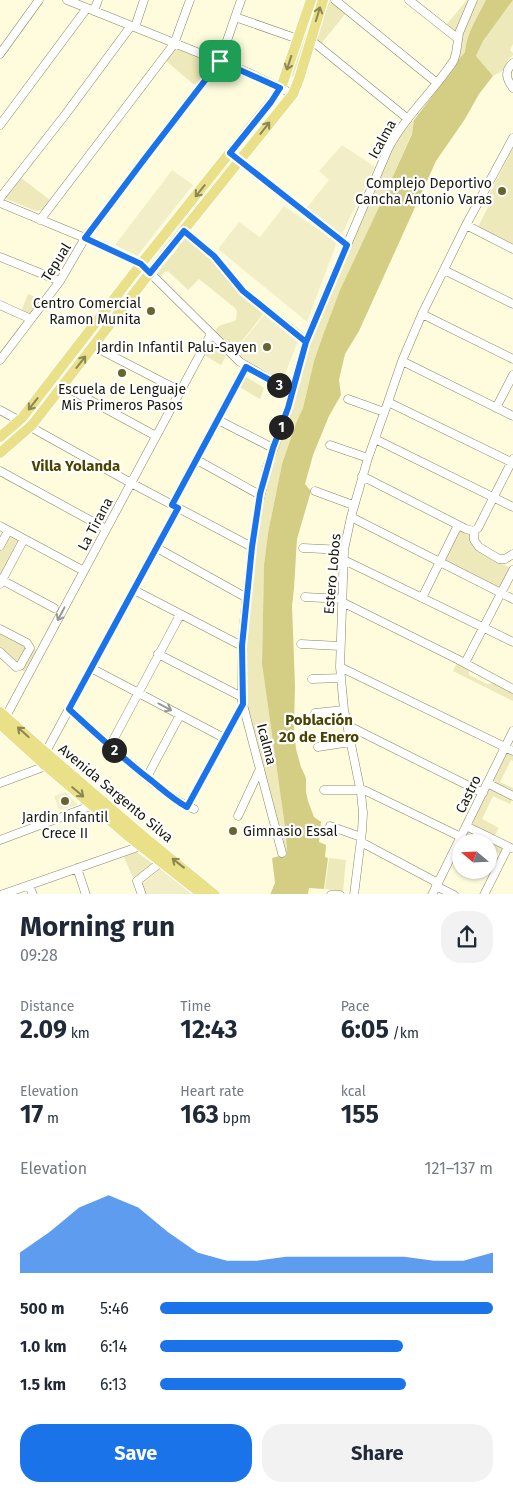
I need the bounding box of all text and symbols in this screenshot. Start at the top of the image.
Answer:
one-way arrow [314,6,324,22]
pin [199,40,241,82]
icon: arrive [206,47,234,75]
one-way arrow [284,55,294,71]
street label: Icalma [365,117,400,162]
one-way arrow [260,122,271,135]
place label: Complejo Deportivo Cancha Antonio Varas [355,175,492,208]
one-way arrow [194,184,205,197]
marker: Complejo Deportivo Cancha Antonio Varas [496,185,508,197]
street label: Tepual [38,240,75,285]
place label: Centro Comercial Ramon Munita [33,295,141,328]
marker: Centro Comercial Ramon Munita [145,305,157,317]
place label: Jardin Infantil Palu-Sayen [97,339,257,356]
marker: Jardin Infantil Palu-Sayen [261,341,273,353]
one-way arrow [76,355,86,369]
marker: Escuela de Lenguaje Mis Primeros Pasos [116,367,128,379]
pin: 3 [266,372,292,398]
text: 3 [276,377,283,394]
place label: Escuela de Lenguaje Mis Primeros Pasos [58,381,186,414]
one-way arrow [27,397,38,410]
pin: 1 [268,414,294,440]
text: 1 [278,419,285,436]
district label: Villa Yolanda [31,457,120,475]
street label: La Tirana [74,495,116,554]
street label: Estero Lobos [320,532,345,615]
one-way arrow [56,606,66,621]
one-way arrow [157,703,172,712]
district label: Población 20 de Enero [279,711,359,746]
street label: Icalma [253,722,280,767]
one-way arrow [16,726,29,738]
pin: 2 [102,738,126,762]
street label: Avenida Sargento Silva [55,741,176,846]
text: 2 [111,742,118,759]
street label: Castro [452,773,485,816]
one-way arrow [71,787,84,798]
marker: Jardin Infantil Crece II [59,795,71,807]
place label: Jardin Infantil Crece II [22,809,108,842]
place label: Gimnasio Essal [243,823,338,840]
marker: Gimnasio Essal [227,825,239,837]
north arrow [452,834,498,879]
map controls [452,834,497,879]
one-way arrow [172,858,185,869]
text: Morning run [20,910,175,943]
button: share [441,911,493,963]
text: 09:28 [20,946,58,965]
text: Distance [20,998,74,1015]
text: Time [180,998,211,1015]
text: Pace [341,998,370,1015]
text: 2.09 [20,1015,67,1045]
text: 12:43 [180,1015,237,1045]
text: 6:05 [341,1015,389,1045]
text: km [67,1025,90,1042]
text: /km [389,1025,419,1042]
text: Elevation [20,1083,79,1100]
text: Heart rate [180,1083,244,1100]
text: kcal [341,1083,366,1100]
text: 17 [20,1100,43,1130]
text: 163 [180,1100,219,1130]
text: 155 [341,1100,379,1130]
text: m [43,1110,59,1127]
text: bpm [219,1110,251,1127]
text: Elevation [20,1159,87,1178]
text: 121–137 m [425,1159,493,1178]
text: 500 m [20,1299,65,1318]
text: 5:46 [100,1299,129,1318]
text: 1.0 km [20,1337,67,1356]
text: 6:14 [100,1337,127,1356]
text: 1.5 km [20,1375,66,1394]
text: 6:13 [100,1375,127,1394]
button: Save [20,1424,252,1482]
button: Share [262,1424,493,1482]

